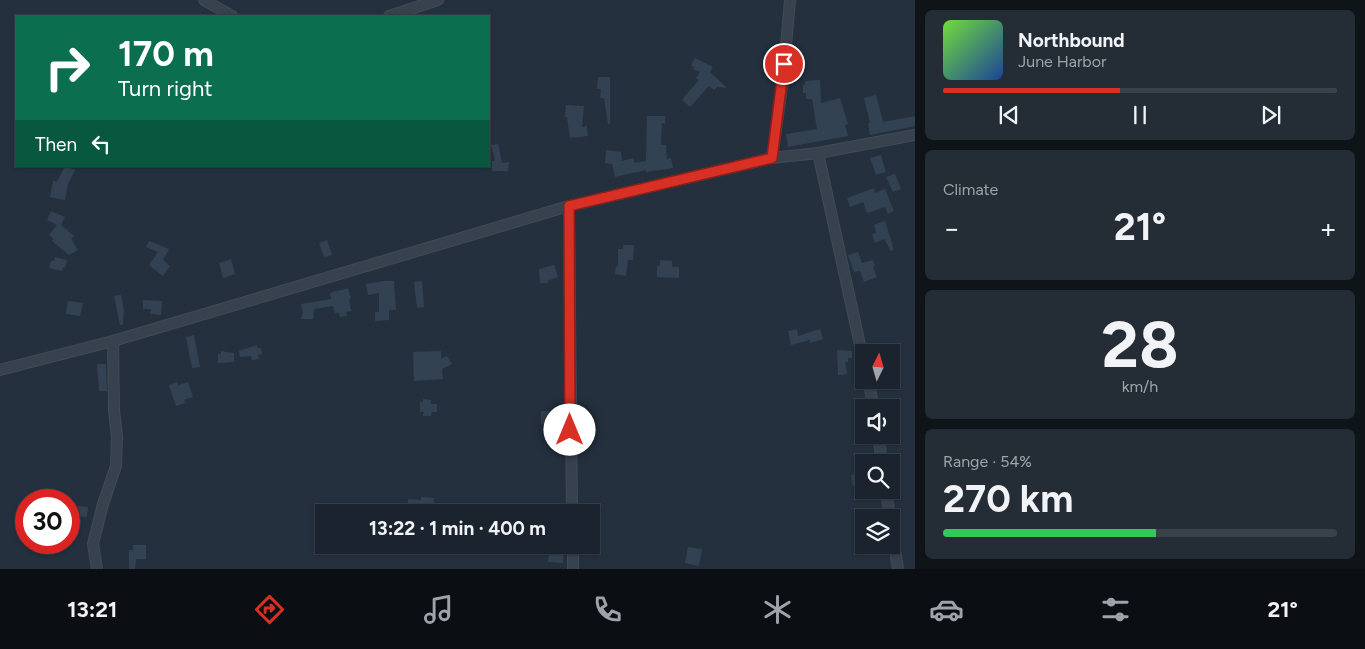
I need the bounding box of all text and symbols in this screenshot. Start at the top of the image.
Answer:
text: Northbound [1018,29,1125,52]
text: 170 m [118,33,214,75]
icon: right [35,35,100,100]
pin [763,43,805,85]
icon: arrive [770,50,798,78]
text: June Harbor [1018,52,1106,71]
text: Turn right [118,75,213,102]
icon: previous [995,101,1023,129]
icon: pause [1126,101,1154,129]
icon: next [1257,101,1285,129]
icon: left [87,130,115,158]
text: Then [35,133,77,156]
text: Climate [943,180,998,199]
text: 21° [1114,204,1166,250]
text: − [943,211,960,245]
text: + [1320,211,1337,245]
text: 28 [1101,305,1179,383]
north arrow [855,344,900,389]
map controls [855,344,900,554]
text: km/h [1122,377,1158,396]
button: sound [855,399,900,444]
position arrow [543,403,595,455]
text: Range · 54% [943,452,1032,471]
button: search [855,454,900,499]
text: 270 km [943,476,1073,522]
speed limit sign: 30 [15,489,80,554]
button: layers [855,509,900,554]
text: 13:22 · 1 min · 400 m [369,517,546,540]
icon: directions [252,592,287,627]
icon: music [421,592,456,627]
icon: phone [590,592,625,627]
icon: climate [760,592,795,627]
icon: car [929,592,964,627]
icon: filters [1098,592,1133,627]
text: 13:21 [67,596,117,623]
text: 21° [1267,596,1298,623]

